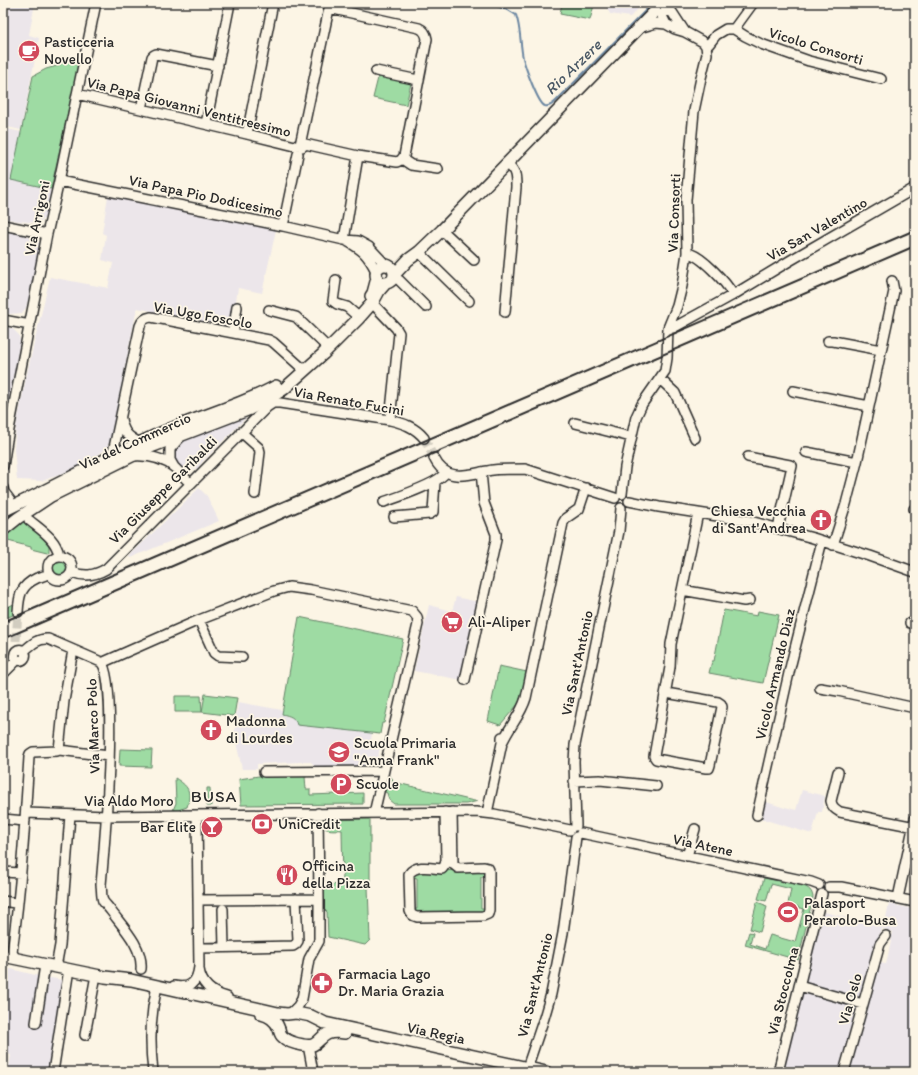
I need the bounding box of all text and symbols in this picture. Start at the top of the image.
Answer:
street label: Vicolo Consorti [767,23,865,69]
place label: Pasticceria Novello [44,33,115,68]
water label: Rio Arzere [541,35,606,99]
cafe icon: Pasticceria Novello [16,38,42,64]
street label: Via Papa Giovanni Ventitreesimo [85,73,293,141]
street label: Via Papa Pio Dodicesimo [127,171,285,221]
street label: Via Consorti [664,173,684,253]
street label: Via Arrigoni [20,179,54,257]
street label: Via San Valentino [764,193,870,265]
street label: Via Ugo Foscolo [152,297,254,333]
street label: Via Renato Fucini [292,382,406,420]
street label: Via del Commercio [76,408,194,474]
street label: Via Giuseppe Garibaldi [105,432,221,548]
place label: Chiesa Vecchia di Sant'Andrea [711,502,807,537]
church icon: Chiesa Vecchia di Sant'Andrea [808,507,834,533]
street label: Vicolo Armando Diaz [751,607,799,741]
supermarket icon: Alì-Aliper [439,609,465,635]
street label: Via Sant'Antonio [557,609,597,717]
place label: Alì-Aliper [468,613,530,631]
street label: Via Marco Polo [82,678,104,774]
place label: Madonna di Lourdes [226,712,293,747]
church icon: Madonna di Lourdes [198,717,224,743]
place label: Scuola Primaria "Anna Frank" [354,734,457,769]
school or university icon: Scuola Primaria "Anna Frank" [326,739,352,765]
parking icon: Scuole [328,771,354,797]
place label: Scuole [356,775,399,793]
district label: BUSA [191,786,237,806]
street label: Via Aldo Moro [84,792,174,810]
bank icon: UniCredit [249,811,275,837]
bar icon: Bar Elite [199,814,225,840]
place label: UniCredit [278,815,341,833]
place label: Bar Elite [140,818,196,836]
street label: Via Atene [671,830,735,860]
place label: Officina della Pizza [302,857,371,892]
restaurant icon: Officina della Pizza [274,862,300,888]
place label: Palasport Perarolo-Busa [804,894,896,929]
sports icon: Palasport Perarolo-Busa [775,899,801,925]
street label: Via Sant'Antonio [513,931,557,1039]
street label: Via Stoccolma [763,944,803,1037]
place label: Farmacia Lago Dr. Maria Grazia [338,965,444,1000]
pharmacy icon: Farmacia Lago Dr. Maria Grazia [309,970,335,996]
street label: Via Oslo [834,971,866,1027]
street label: Via Regia [405,1018,467,1048]

